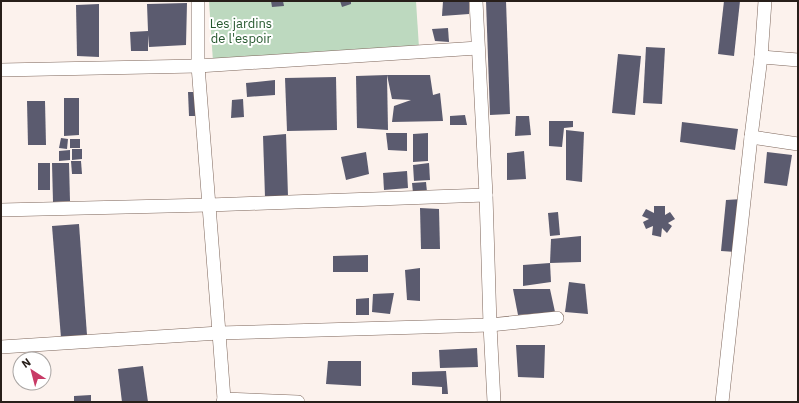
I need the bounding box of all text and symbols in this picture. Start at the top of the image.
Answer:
park label: Les jardins de l'espoir [210,15,272,47]
north arrow [12,351,52,391]
text: N [19,355,33,371]

